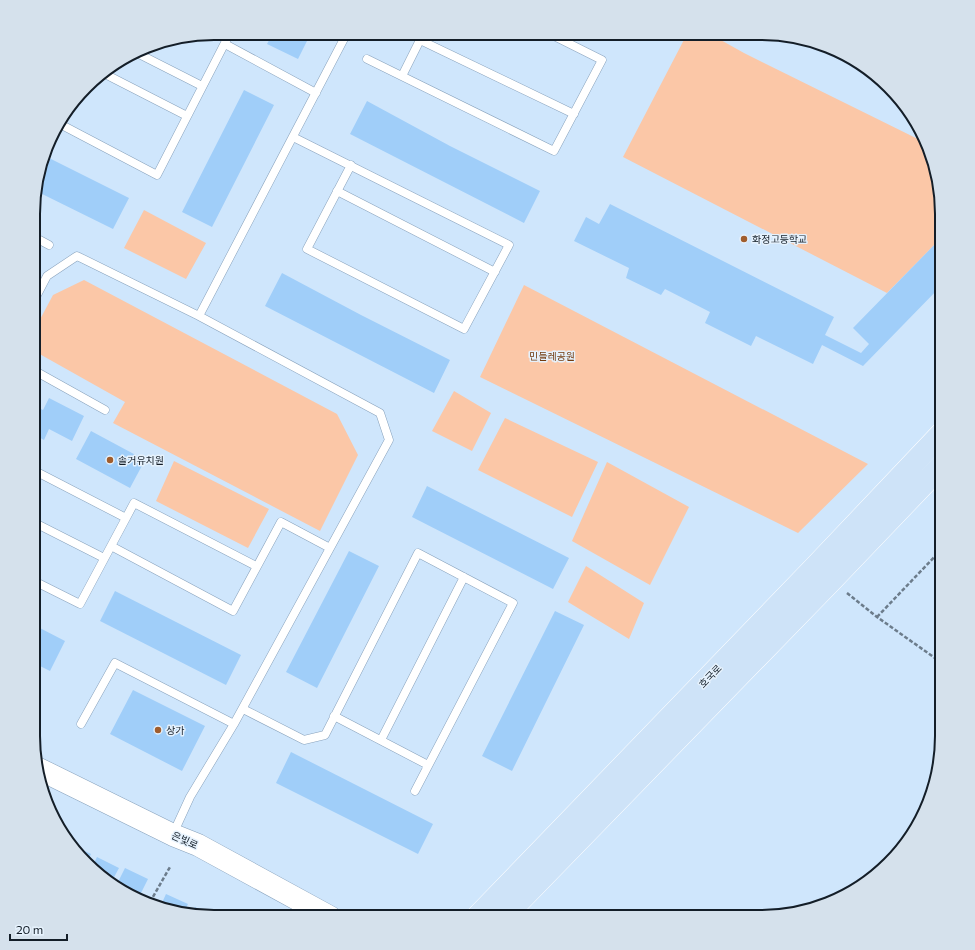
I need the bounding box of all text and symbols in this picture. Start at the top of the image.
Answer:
place label: 화정고등학교 [752,233,807,245]
marker: 화정고등학교 [739,234,749,244]
park label: 민들레공원 [529,350,575,362]
place label: 솔거유치원 [118,454,164,466]
marker: 솔거유치원 [105,455,115,465]
street label: 호국로 [696,662,724,690]
place label: 상가 [166,724,184,736]
marker: 상가 [153,725,163,735]
street label: 은빛로 [170,829,200,851]
scale bar [10,916,67,942]
text: 20 m [16,922,43,936]

